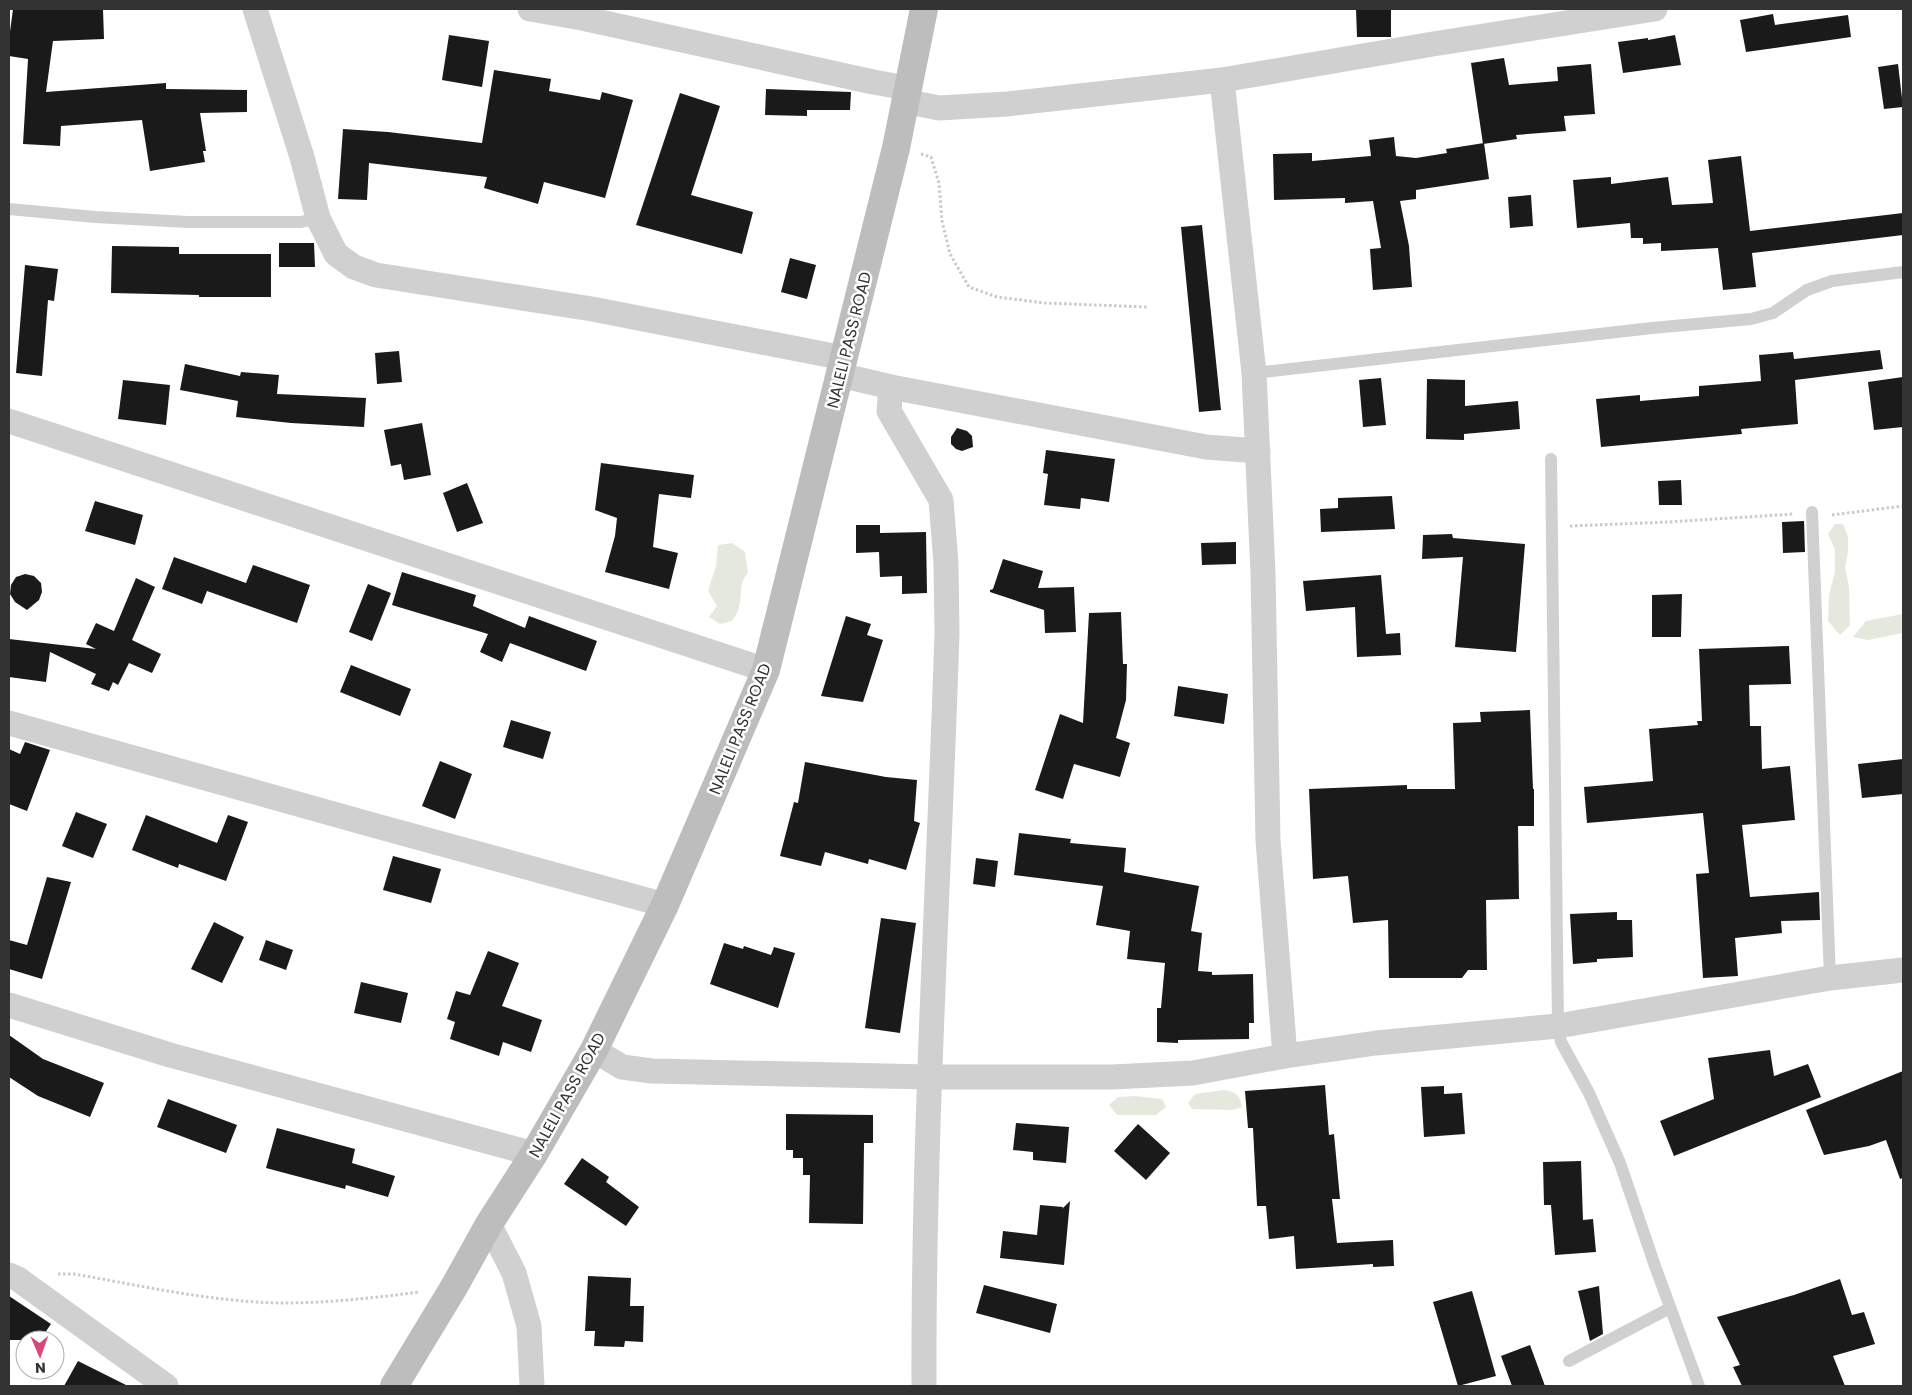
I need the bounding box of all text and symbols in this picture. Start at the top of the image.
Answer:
street label: NALELI PASS ROAD [821,269,877,411]
street label: NALELI PASS ROAD [703,660,777,798]
street label: NALELI PASS ROAD [523,1028,611,1162]
north arrow [15,1330,65,1380]
text: N [35,1358,46,1378]

